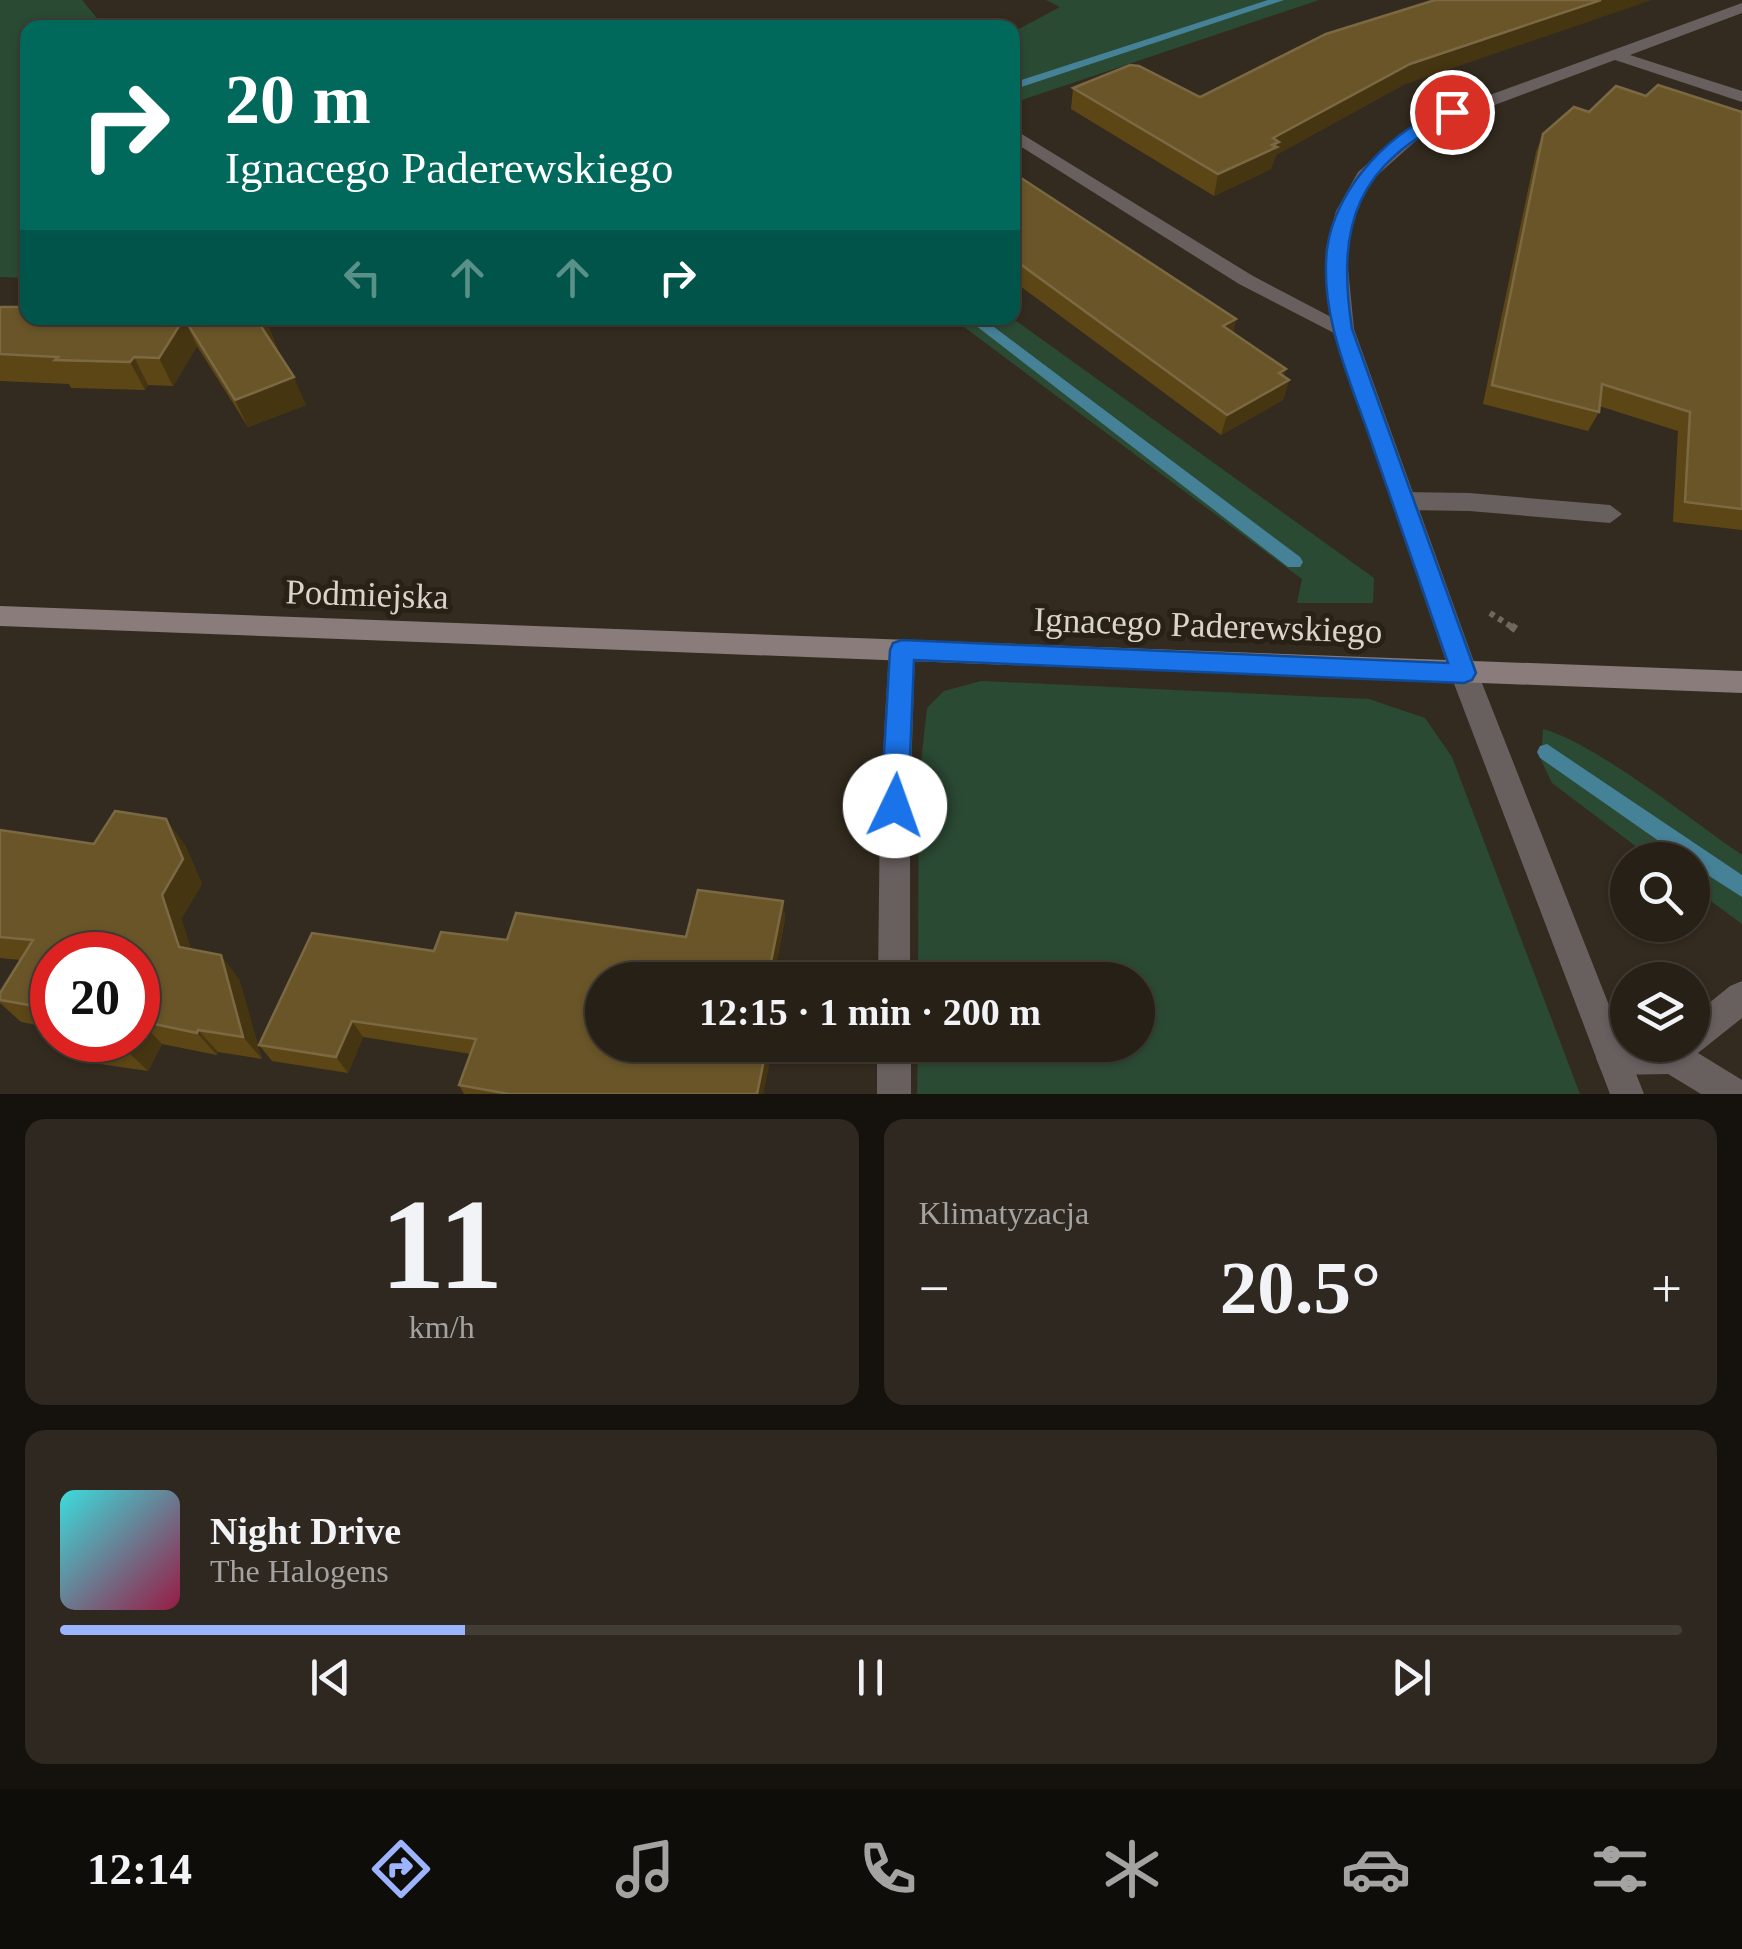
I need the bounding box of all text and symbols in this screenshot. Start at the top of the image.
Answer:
icon: right [60,60,190,190]
text: 20 m [225,61,371,138]
pin [1410,70,1495,155]
icon: arrive [1425,85,1480,140]
text: Ignacego Paderewskiego [225,143,674,193]
icon: left [335,250,390,305]
icon: ahead [440,250,495,305]
icon: ahead [545,250,600,305]
icon: right [650,250,705,305]
street label: Podmiejska [285,572,450,617]
street label: Ignacego Paderewskiego [1033,600,1383,651]
position arrow [843,754,947,858]
map controls [1610,842,1710,1062]
button: search [1610,842,1710,942]
speed limit sign: 20 [30,932,160,1062]
button: layers [1610,962,1710,1062]
text: 12:15 · 1 min · 200 m [699,991,1041,1033]
text: 11 [380,1172,503,1316]
text: Klimatyzacja [919,1195,1089,1231]
text: 20.5° [1220,1246,1381,1329]
text: − [919,1258,950,1319]
text: + [1651,1258,1682,1319]
text: km/h [409,1309,475,1345]
text: Night Drive [210,1510,401,1552]
text: The Halogens [210,1553,389,1589]
icon: previous [303,1650,358,1705]
icon: pause [843,1650,898,1705]
icon: next [1384,1650,1439,1705]
icon: directions [366,1834,436,1904]
icon: music [610,1834,680,1904]
icon: phone [853,1834,923,1904]
icon: climate [1097,1834,1167,1904]
icon: car [1341,1834,1411,1904]
icon: filters [1585,1834,1655,1904]
text: 12:14 [87,1844,192,1894]

